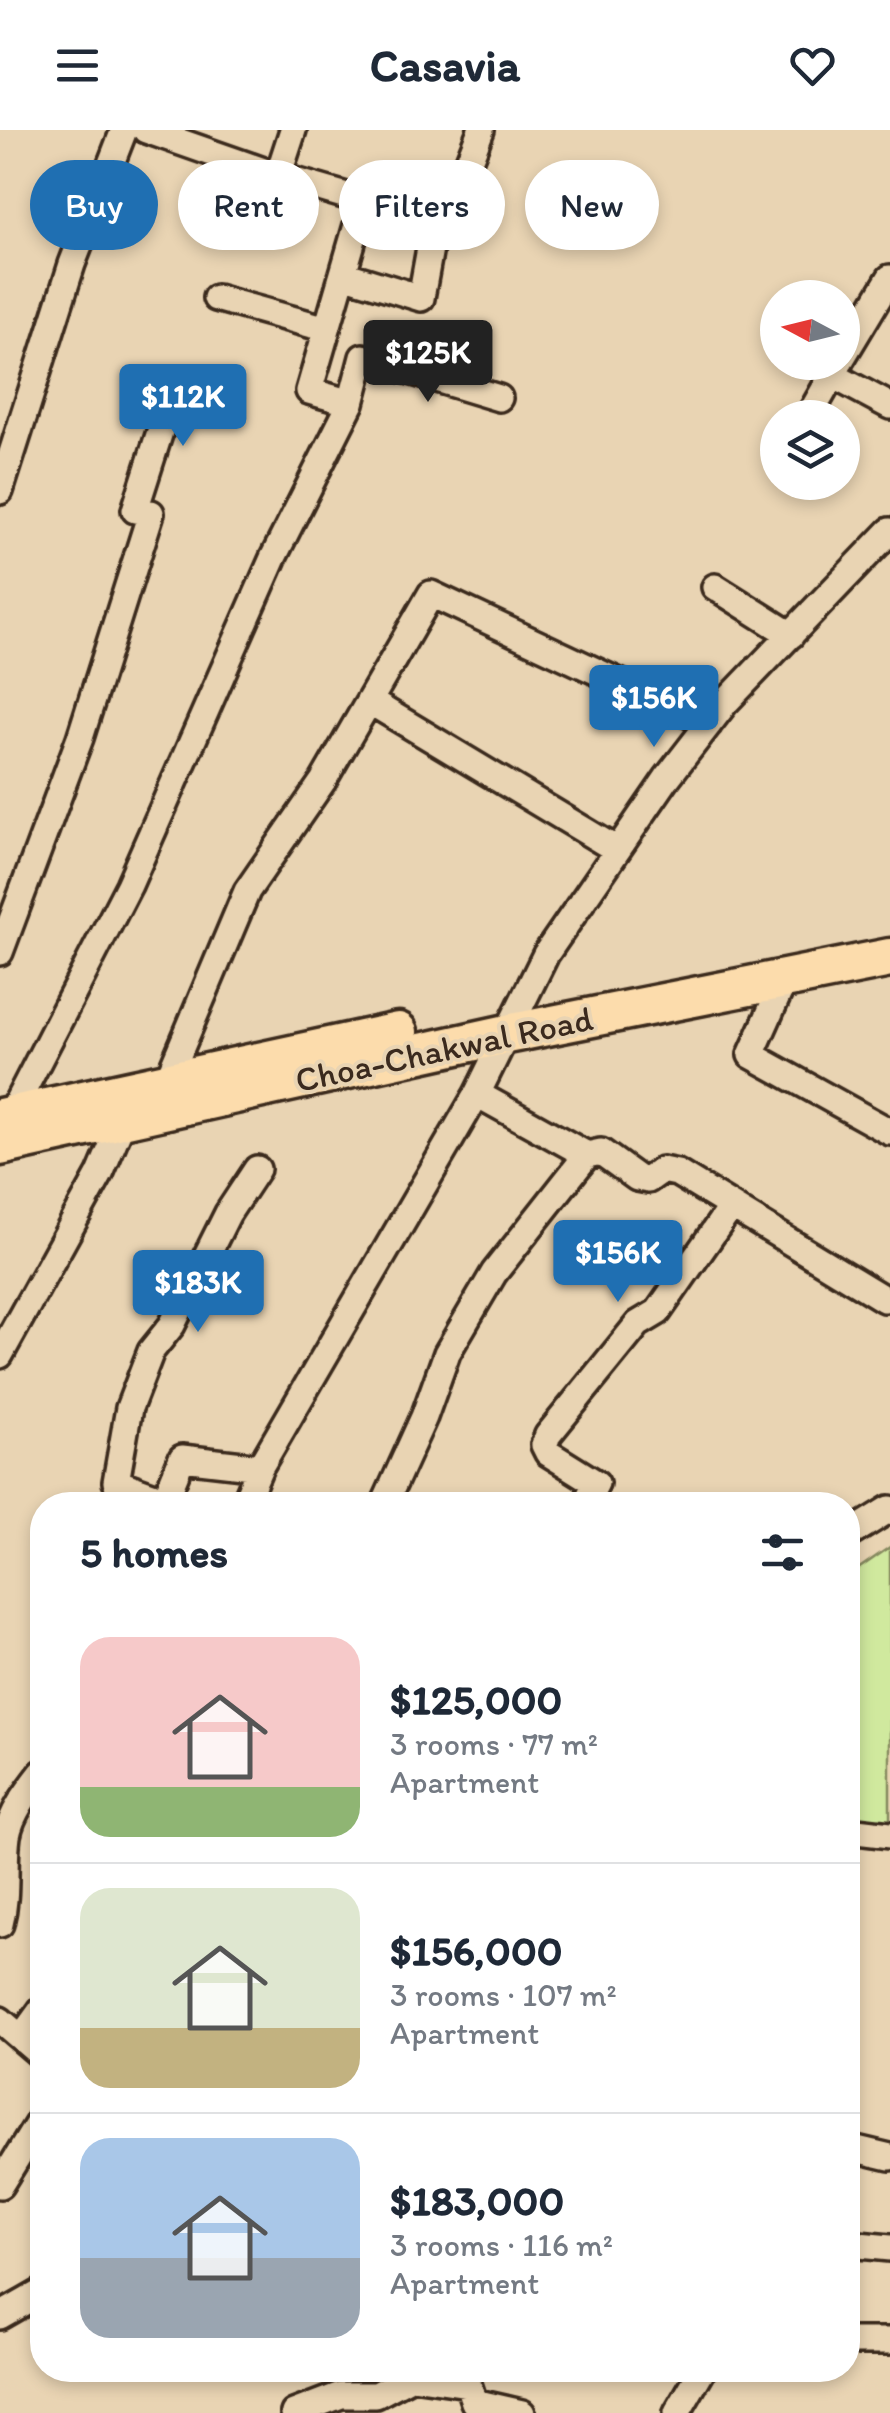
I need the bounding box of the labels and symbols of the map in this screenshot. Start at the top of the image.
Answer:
north arrow [760,280,860,380]
pin: $125K [358,320,498,405]
pin: $112K [113,364,253,449]
pin: $156K [584,665,724,750]
street label: Choa-Chakwal Road [291,997,597,1101]
pin: $156K [548,1220,688,1305]
pin: $183K [128,1250,268,1335]

